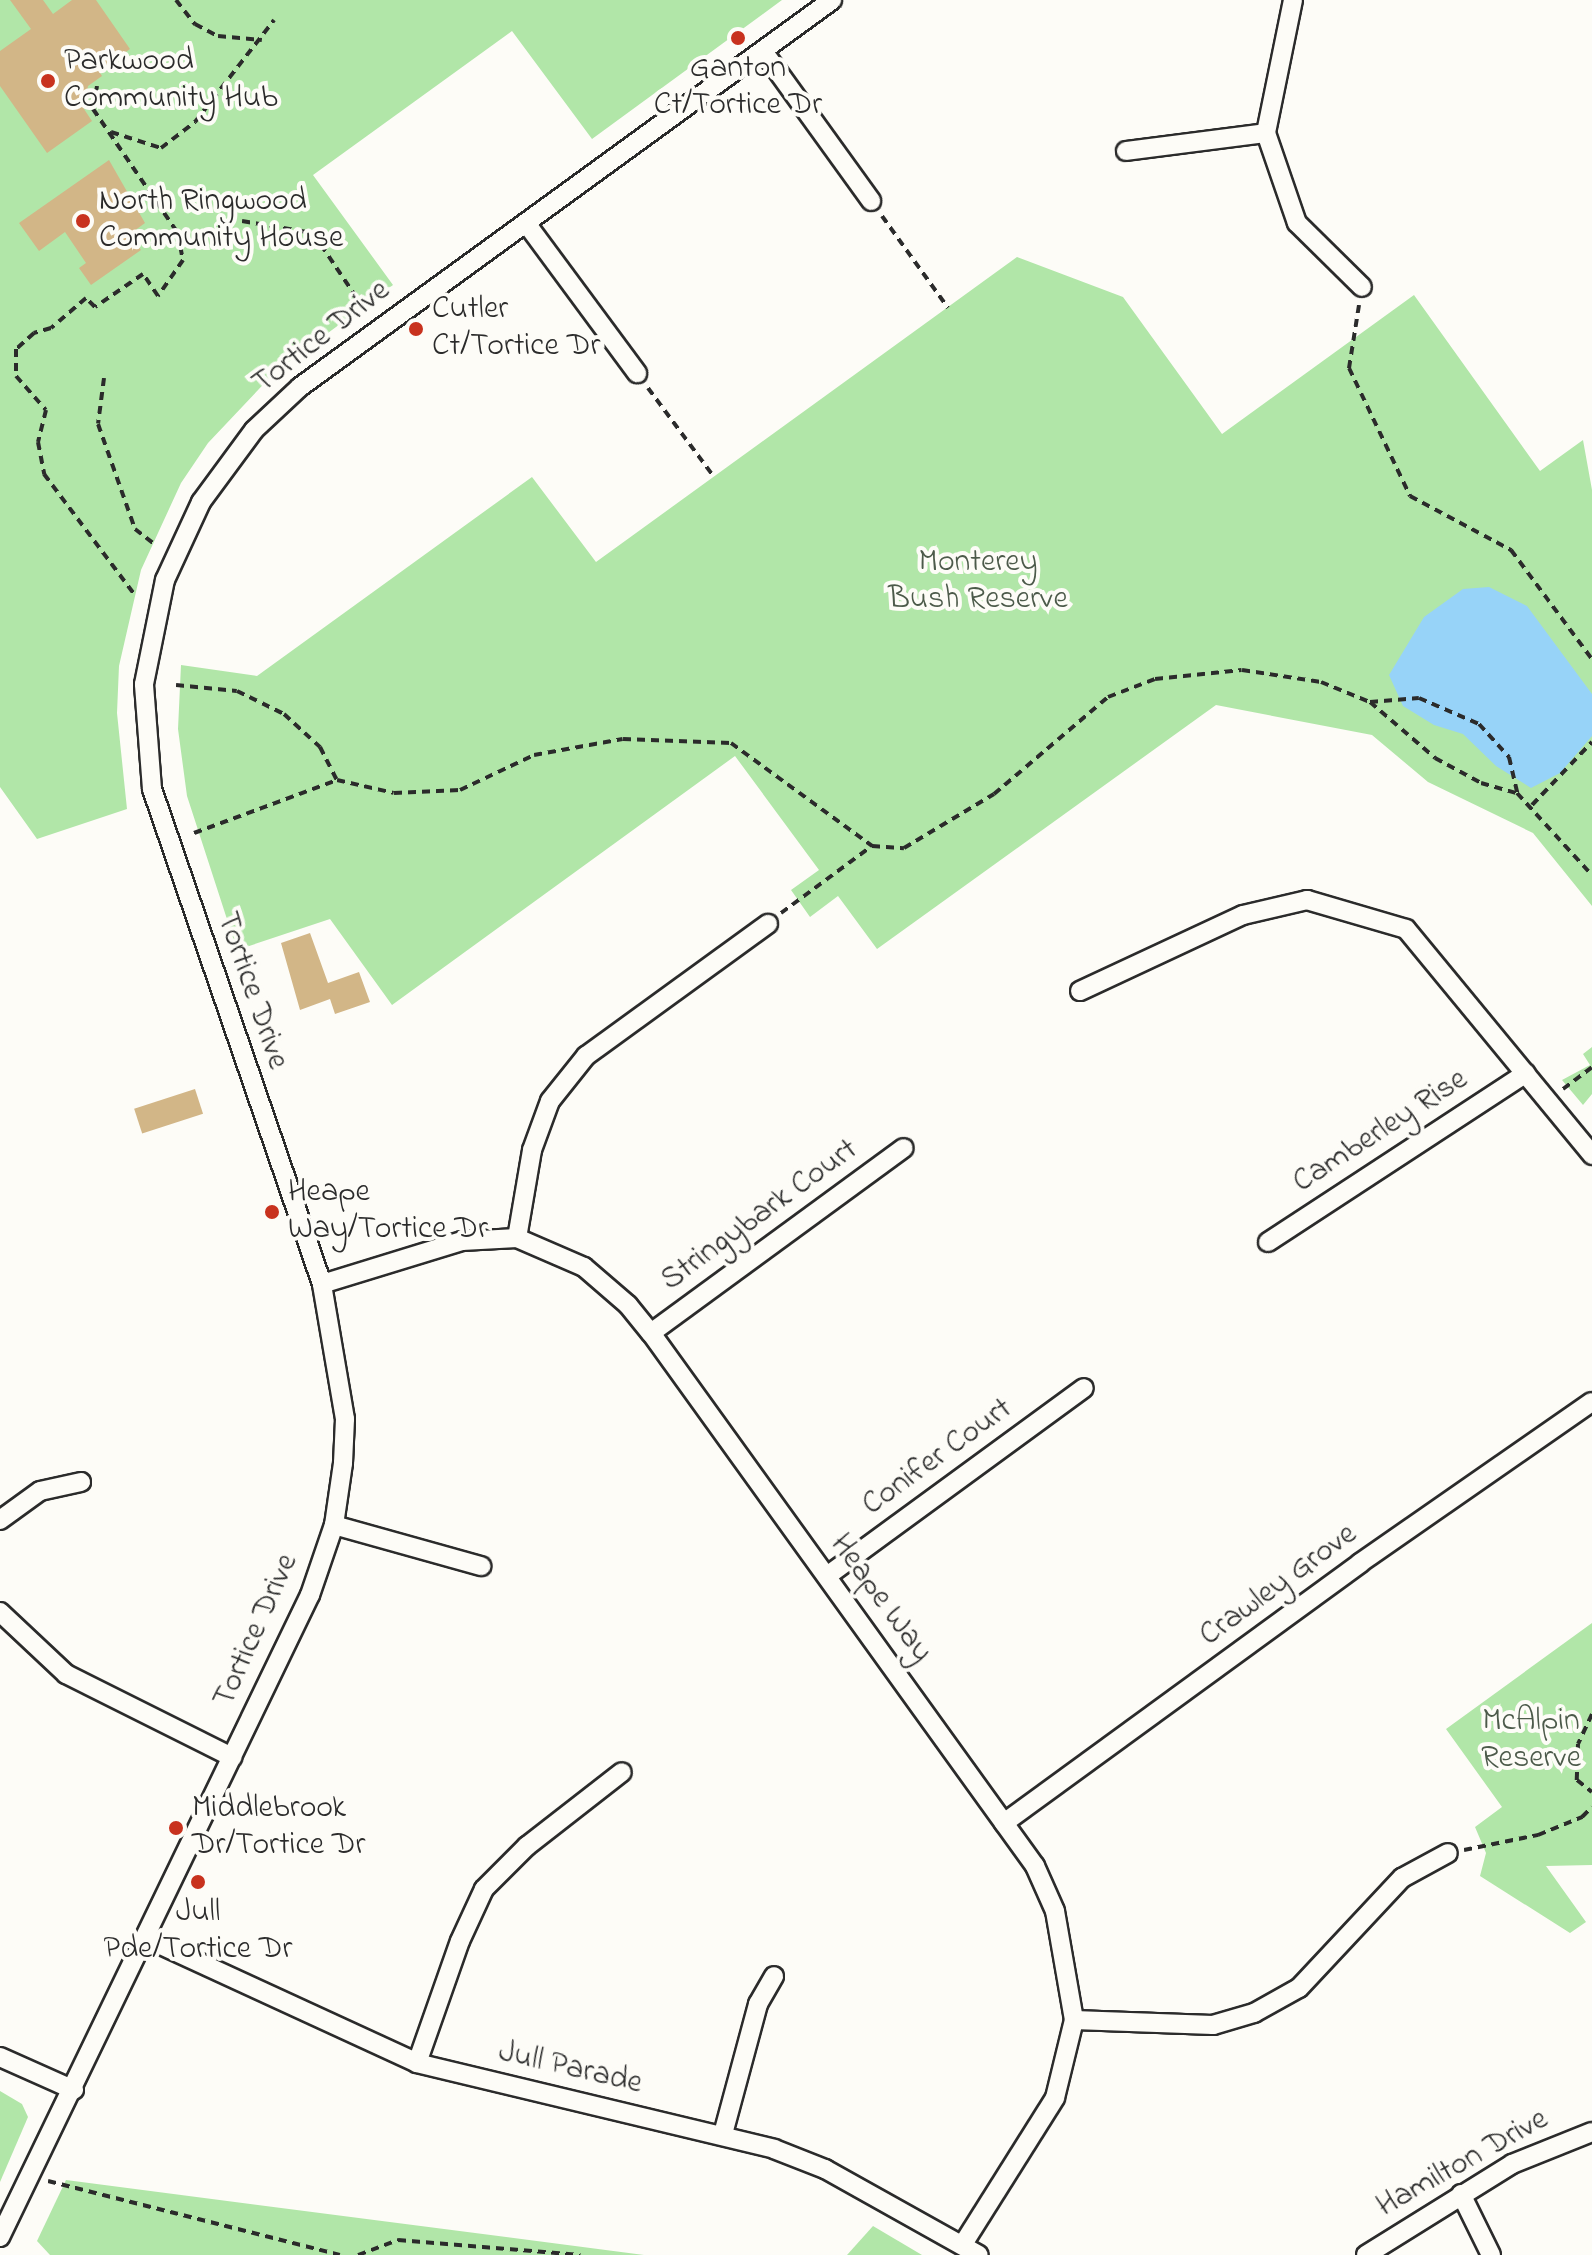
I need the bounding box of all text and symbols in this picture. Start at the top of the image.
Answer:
marker: Ganton Ct/Tortice Dr [729,29,747,47]
place label: Parkwood Community Hub [64,44,278,119]
place label: Ganton Ct/Tortice Dr [654,51,822,126]
marker: Parkwood Community Hub [39,72,57,90]
place label: North Ringwood Community House [99,184,343,259]
marker: North Ringwood Community House [74,212,92,230]
street label: Tortice Drive [246,273,398,403]
place label: Cutler Ct/Tortice Dr [432,292,600,367]
marker: Cutler Ct/Tortice Dr [407,320,425,338]
park label: Monterey Bush Reserve [888,545,1068,620]
street label: Tortice Drive [206,907,296,1075]
street label: Camberley Rise [1287,1061,1475,1203]
street label: Stringybark Court [654,1132,866,1300]
place label: Heape Way/Tortice Dr [288,1175,488,1250]
marker: Heape Way/Tortice Dr [263,1203,281,1221]
street label: Conifer Court [856,1391,1020,1525]
street label: Crawley Grove [1193,1516,1365,1656]
street label: Heape Way [820,1527,940,1671]
street label: Tortice Drive [206,1549,308,1713]
park label: McAlpin Reserve [1481,1704,1581,1779]
place label: Middlebrook Dr/Tortice Dr [192,1791,365,1866]
marker: Middlebrook Dr/Tortice Dr [167,1819,185,1837]
marker: Jull Pde/Tortice Dr [189,1873,207,1891]
place label: Jull Pde/Tortice Dr [104,1895,292,1970]
street label: Jull Parade [495,2034,645,2104]
street label: Hamilton Drive [1371,2101,1555,2227]

